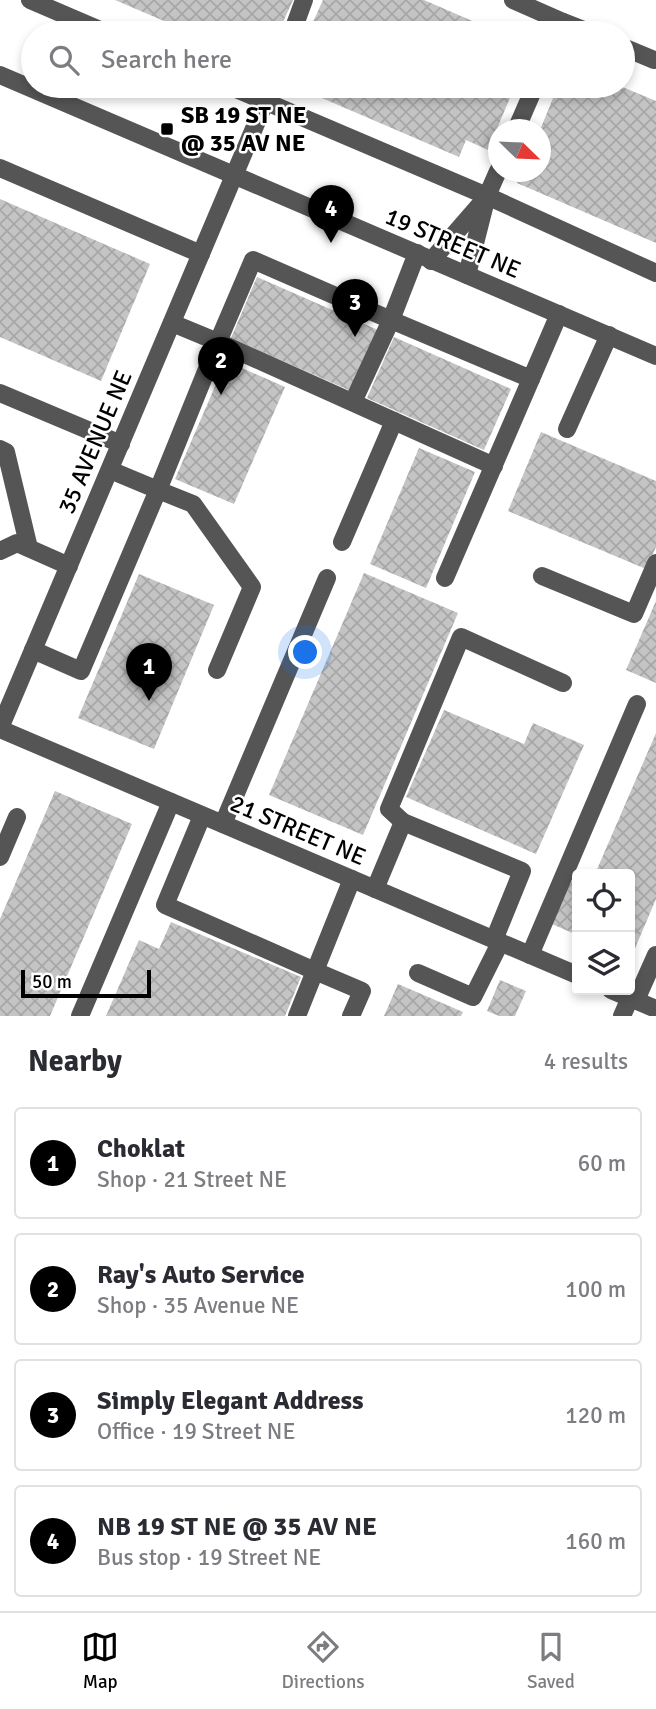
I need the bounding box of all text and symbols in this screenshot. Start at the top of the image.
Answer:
search box [21,21,635,98]
icon: search [45,41,83,79]
text: Search here [101,44,232,76]
place label: SB 19 ST NE @ 35 AV NE [181,100,306,158]
north arrow [488,119,551,182]
marker: SB 19 ST NE @ 35 AV NE [159,121,175,137]
pin: 4 [308,185,354,243]
street label: 19 STREET NE [381,201,525,285]
pin: 3 [332,279,378,337]
pin: 2 [198,337,244,395]
street label: 35 AVENUE NE [51,366,139,518]
your location [288,635,322,669]
pin: 1 [126,643,172,701]
street label: 21 STREET NE [226,788,370,872]
map controls [572,869,635,995]
button: locate [572,869,635,932]
button: layers [572,932,635,995]
scale bar [21,967,150,999]
text: 50 m [32,970,72,994]
text: Nearby [28,1043,122,1080]
text: 4 results [544,1047,628,1076]
text: Choklat [97,1133,185,1165]
text: 1 [47,1149,59,1178]
text: 60 m [578,1149,626,1178]
text: Shop · 21 Street NE [97,1165,287,1194]
text: Ray's Auto Service [97,1259,305,1291]
text: 2 [47,1275,59,1304]
text: 100 m [565,1275,626,1304]
text: Shop · 35 Avenue NE [97,1291,299,1320]
text: Simply Elegant Address [97,1385,364,1417]
text: 3 [47,1401,59,1430]
text: 120 m [565,1401,626,1430]
text: Office · 19 Street NE [97,1417,296,1446]
text: NB 19 ST NE @ 35 AV NE [97,1511,377,1543]
text: 4 [47,1527,59,1556]
text: 160 m [565,1527,626,1556]
text: Bus stop · 19 Street NE [97,1543,321,1572]
tab: Map [81,1628,119,1694]
tab: Directions [282,1628,365,1694]
tab: Saved [527,1628,575,1694]

